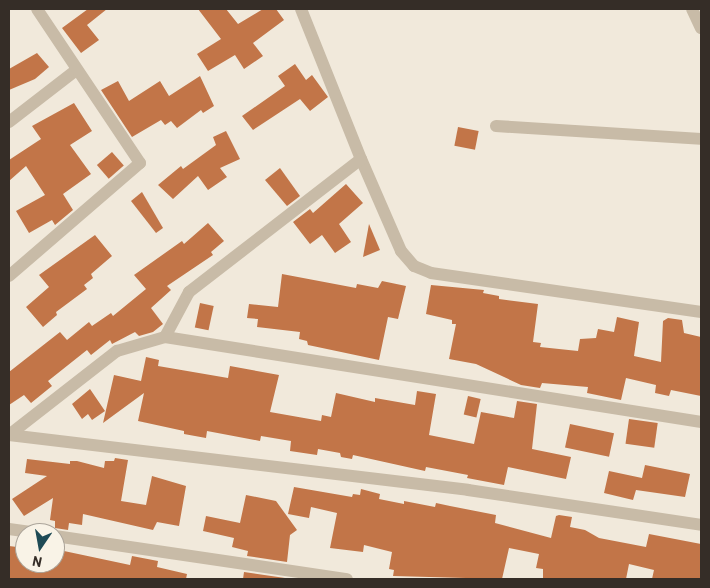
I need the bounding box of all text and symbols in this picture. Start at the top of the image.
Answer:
north arrow [15,523,65,573]
text: N [31,553,43,571]

